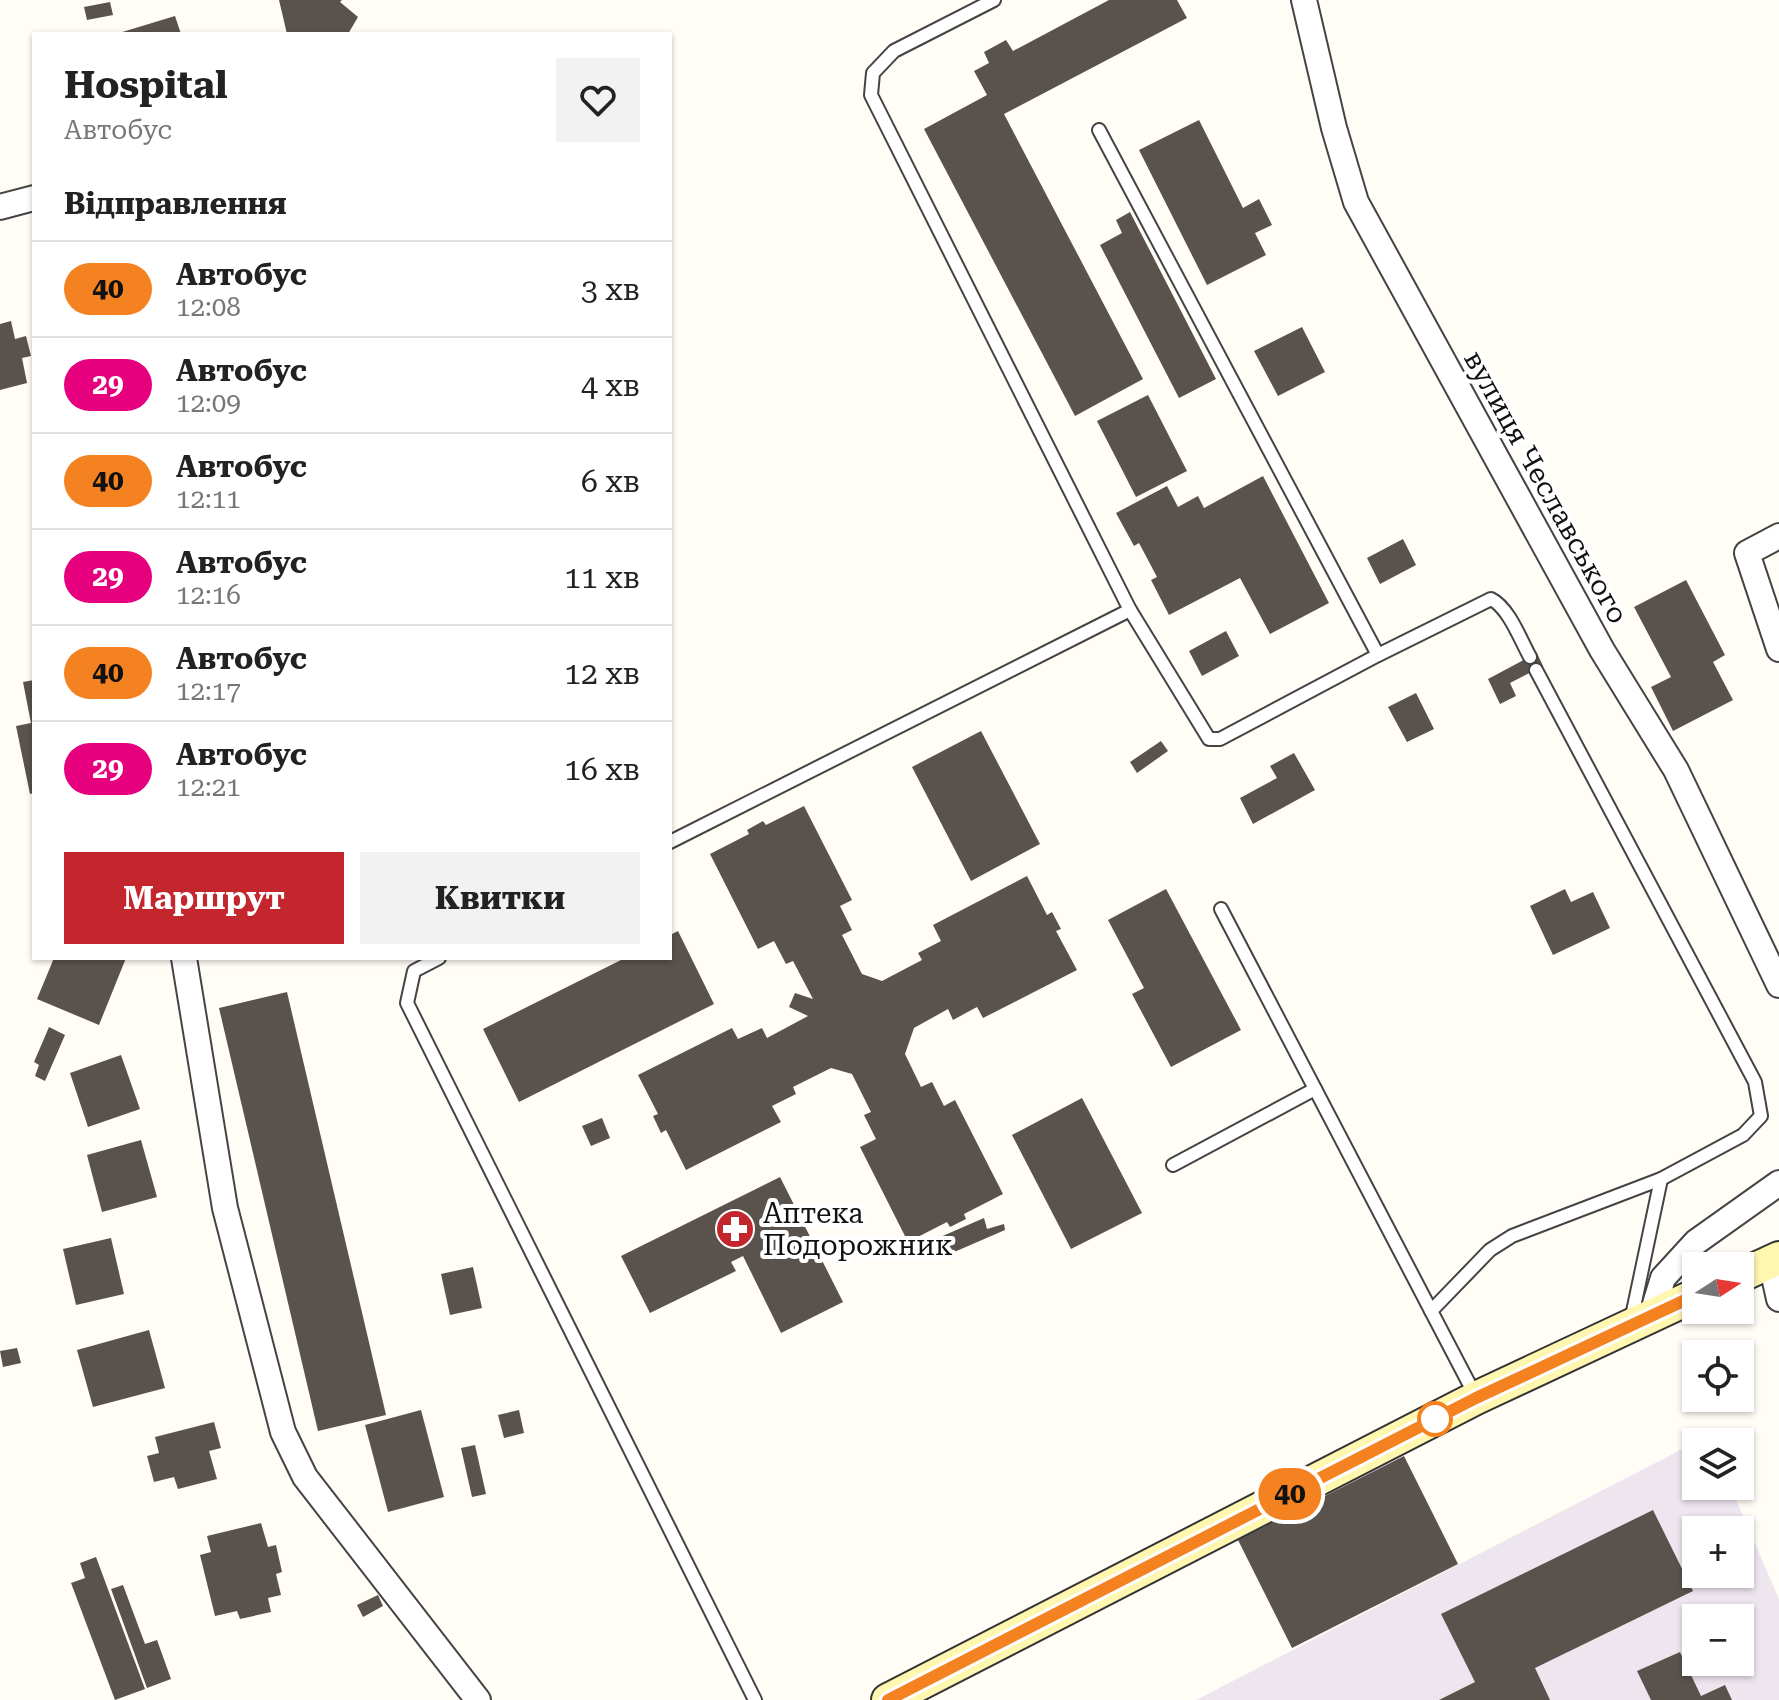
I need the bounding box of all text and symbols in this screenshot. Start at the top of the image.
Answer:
button: heart [556,58,640,142]
text: Hospital [64,63,227,107]
text: Автобус [64,115,172,145]
text: Відправлення [64,186,287,221]
text: Автобус [176,257,307,292]
text: 40 [92,272,124,305]
text: 3 хв [581,272,640,307]
text: 12:08 [176,292,241,322]
street label: вулиця Чеславського [1457,345,1635,629]
text: Автобус [176,353,307,388]
text: 29 [92,368,124,401]
text: 4 хв [581,368,640,403]
text: 12:09 [176,388,241,418]
text: Автобус [176,449,307,484]
text: 40 [92,464,124,497]
text: 6 хв [581,464,640,499]
text: 12:11 [176,484,241,514]
text: Автобус [176,545,307,580]
text: 29 [92,560,124,593]
text: 11 хв [564,560,640,595]
text: 12:16 [176,580,241,610]
text: Автобус [176,641,307,676]
text: 40 [92,656,124,689]
text: 12 хв [564,656,640,691]
text: 12:17 [176,676,241,706]
text: Автобус [176,737,307,772]
text: 29 [92,752,124,785]
text: 16 хв [564,752,640,787]
text: 12:21 [176,772,241,802]
button: Маршрут [64,852,344,944]
button: Квитки [360,852,640,944]
place label: Аптека Подорожник [763,1197,953,1262]
pharmacy icon: Аптека Подорожник [714,1208,756,1250]
north arrow [1682,1252,1754,1324]
map controls [1682,1252,1754,1676]
button: locate [1682,1340,1754,1412]
unlabelled marker [1418,1402,1452,1436]
button: layers [1682,1428,1754,1500]
line badge: 40 [1254,1468,1326,1520]
text: 40 [1274,1477,1306,1510]
button: + [1682,1516,1754,1588]
button: − [1682,1604,1754,1676]

